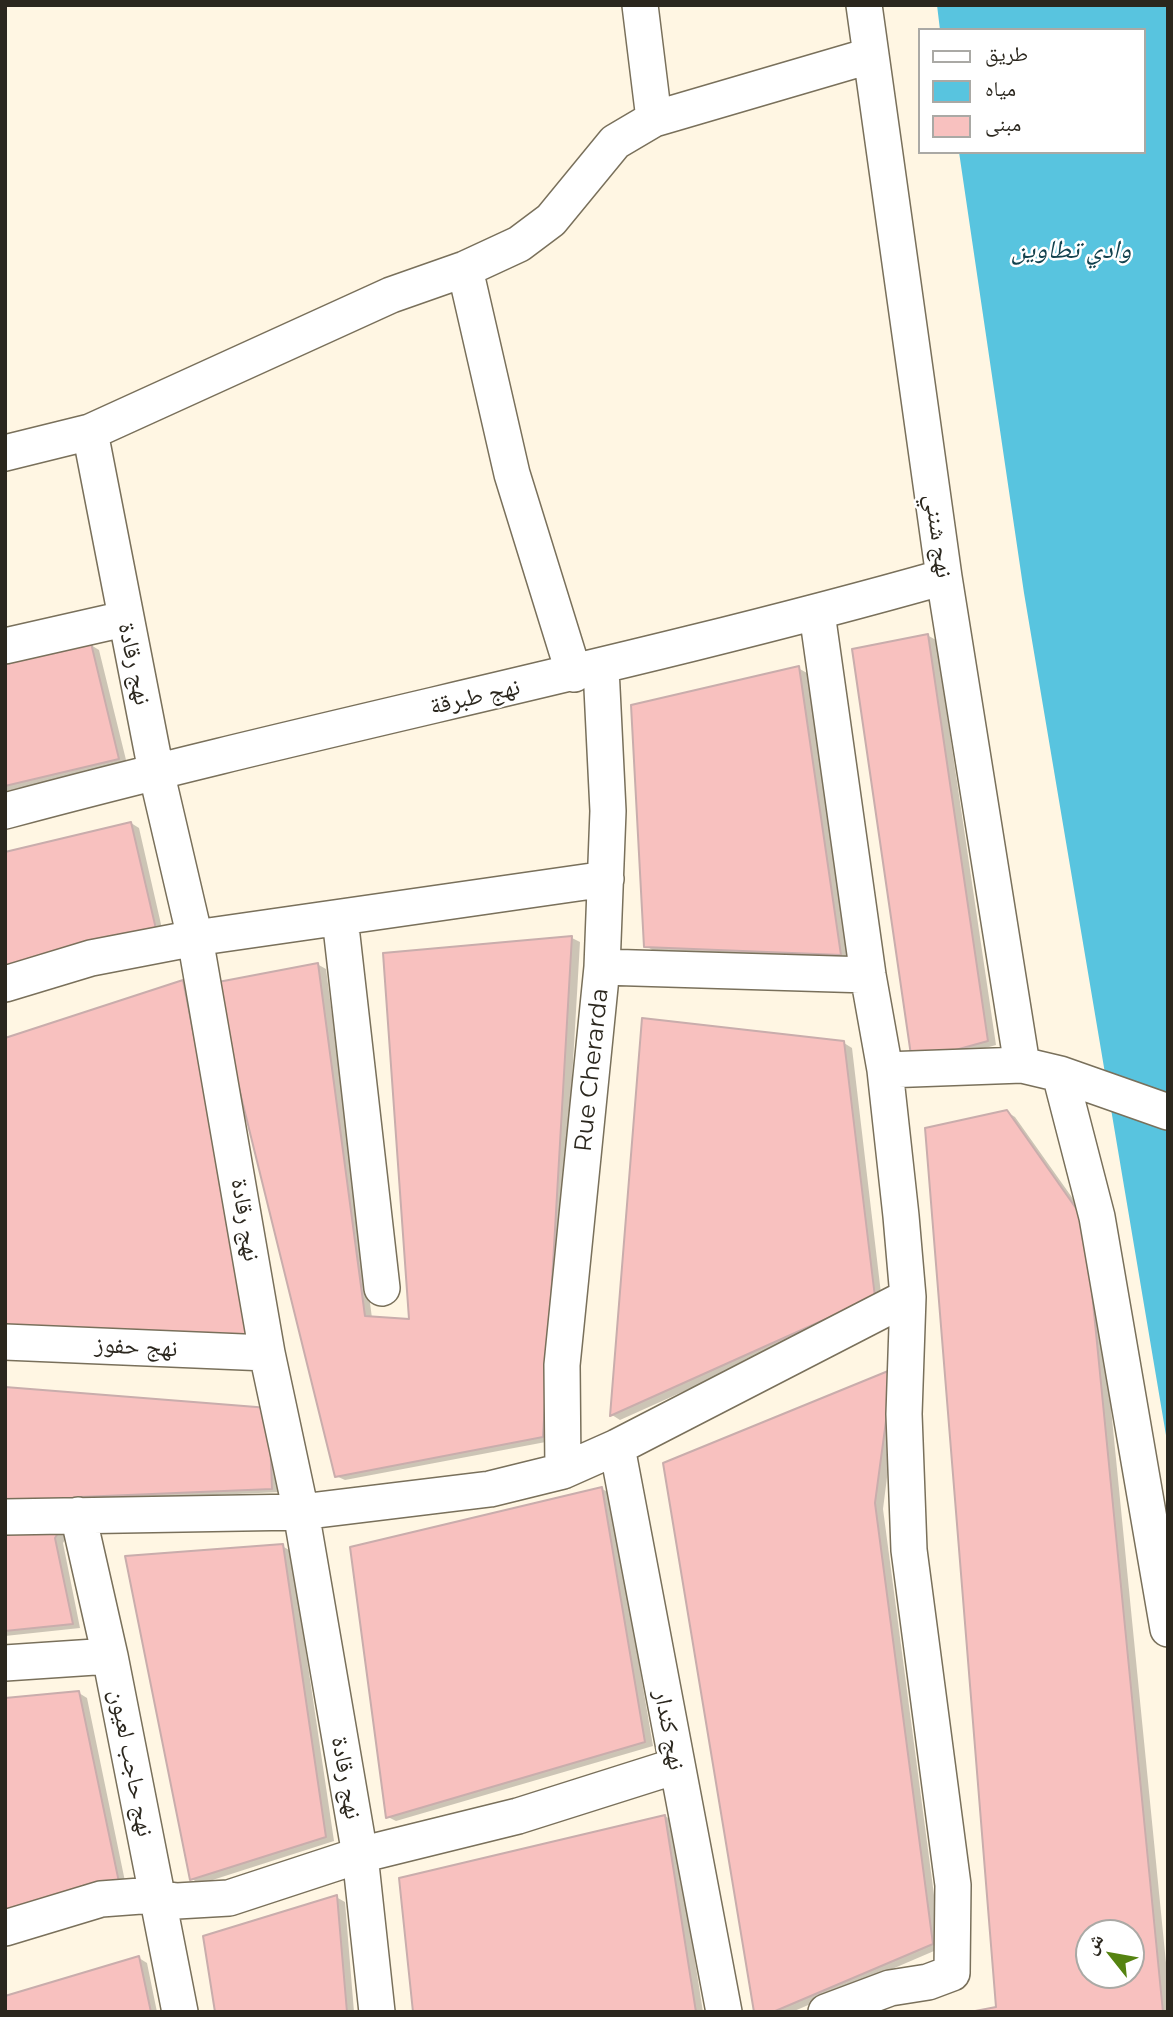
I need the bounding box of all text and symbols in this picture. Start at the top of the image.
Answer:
legend [918,28,1145,154]
text: طريق [985,41,1028,66]
text: مياه [985,76,1016,101]
text: مبنى [985,111,1021,136]
water label: وادي تطاوين [1011,234,1131,266]
street label: نهج شنني [918,492,958,580]
street label: نهج رقادة [111,620,157,708]
street label: نهج طبرقة [427,673,523,721]
street label: Rue Cherarda [569,987,615,1153]
street label: نهج رقادة [224,1177,266,1263]
street label: نهج حفوز [94,1330,178,1364]
street label: نهج حاجب لعيون [103,1687,159,1839]
street label: نهج كندار [647,1687,691,1773]
street label: نهج رقادة [325,1735,367,1821]
north arrow [1075,1919,1145,1989]
text: ش [1078,1929,1108,1959]

